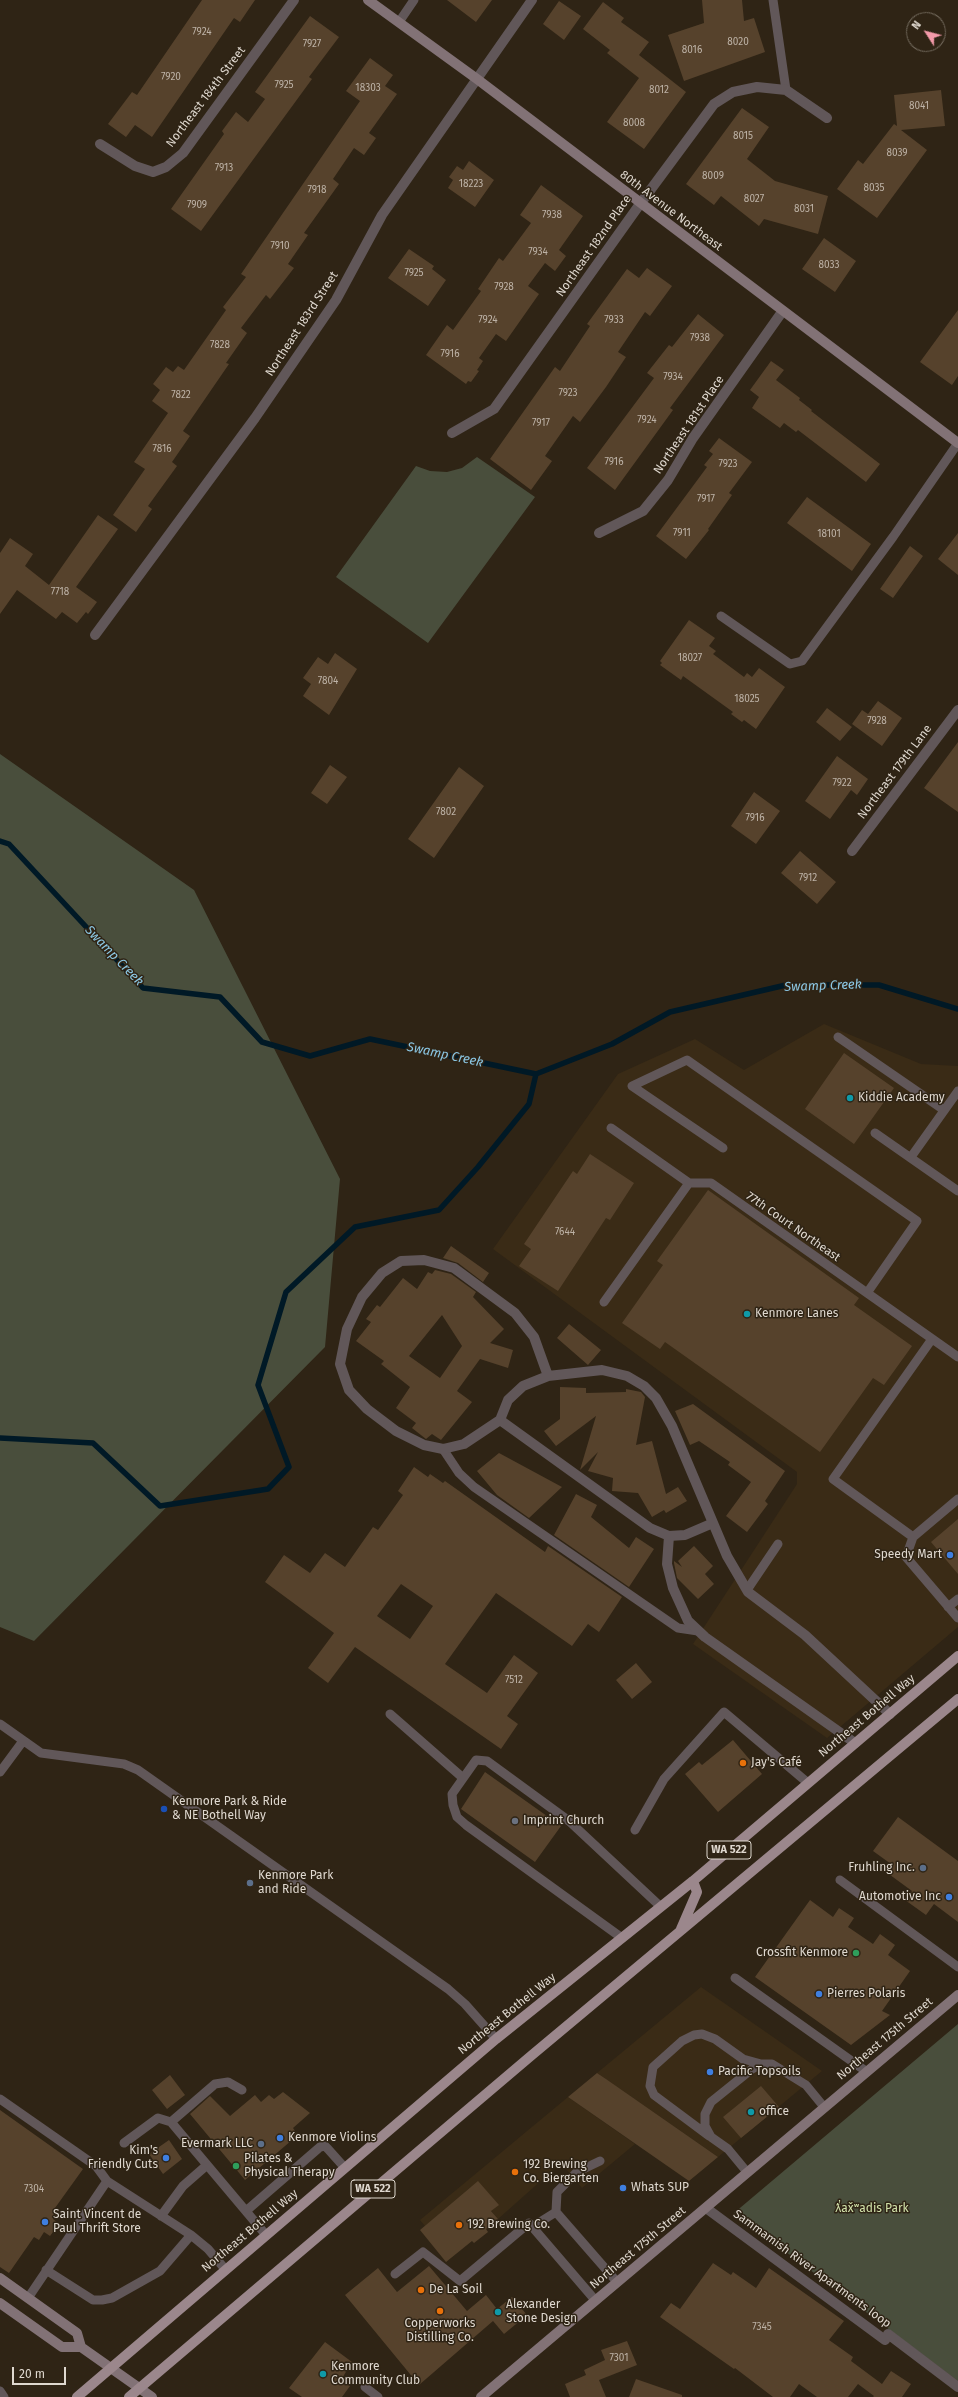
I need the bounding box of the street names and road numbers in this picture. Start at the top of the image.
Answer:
street label: Northeast 184th Street [163,44,249,150]
street label: 80th Avenue Northeast [617,168,725,254]
street label: Northeast 182nd Place [553,192,635,300]
street label: Northeast 183rd Street [263,269,341,379]
street label: Northeast 181st Place [651,373,727,477]
street label: Northeast 179th Lane [855,722,935,822]
street label: 77th Court Northeast [743,1189,843,1265]
street label: Northeast Bothell Way [816,1671,918,1761]
road number: WA 522 [707,1841,751,1859]
street label: Northeast Bothell Way [455,1970,559,2058]
street label: Northeast 175th Street [834,1995,936,2083]
road number: WA 522 [351,2180,395,2198]
street label: Northeast Bothell Way [199,2186,301,2276]
street label: Northeast 175th Street [587,2204,689,2292]
street label: Sammamish River Apartments loop [730,2207,894,2331]

